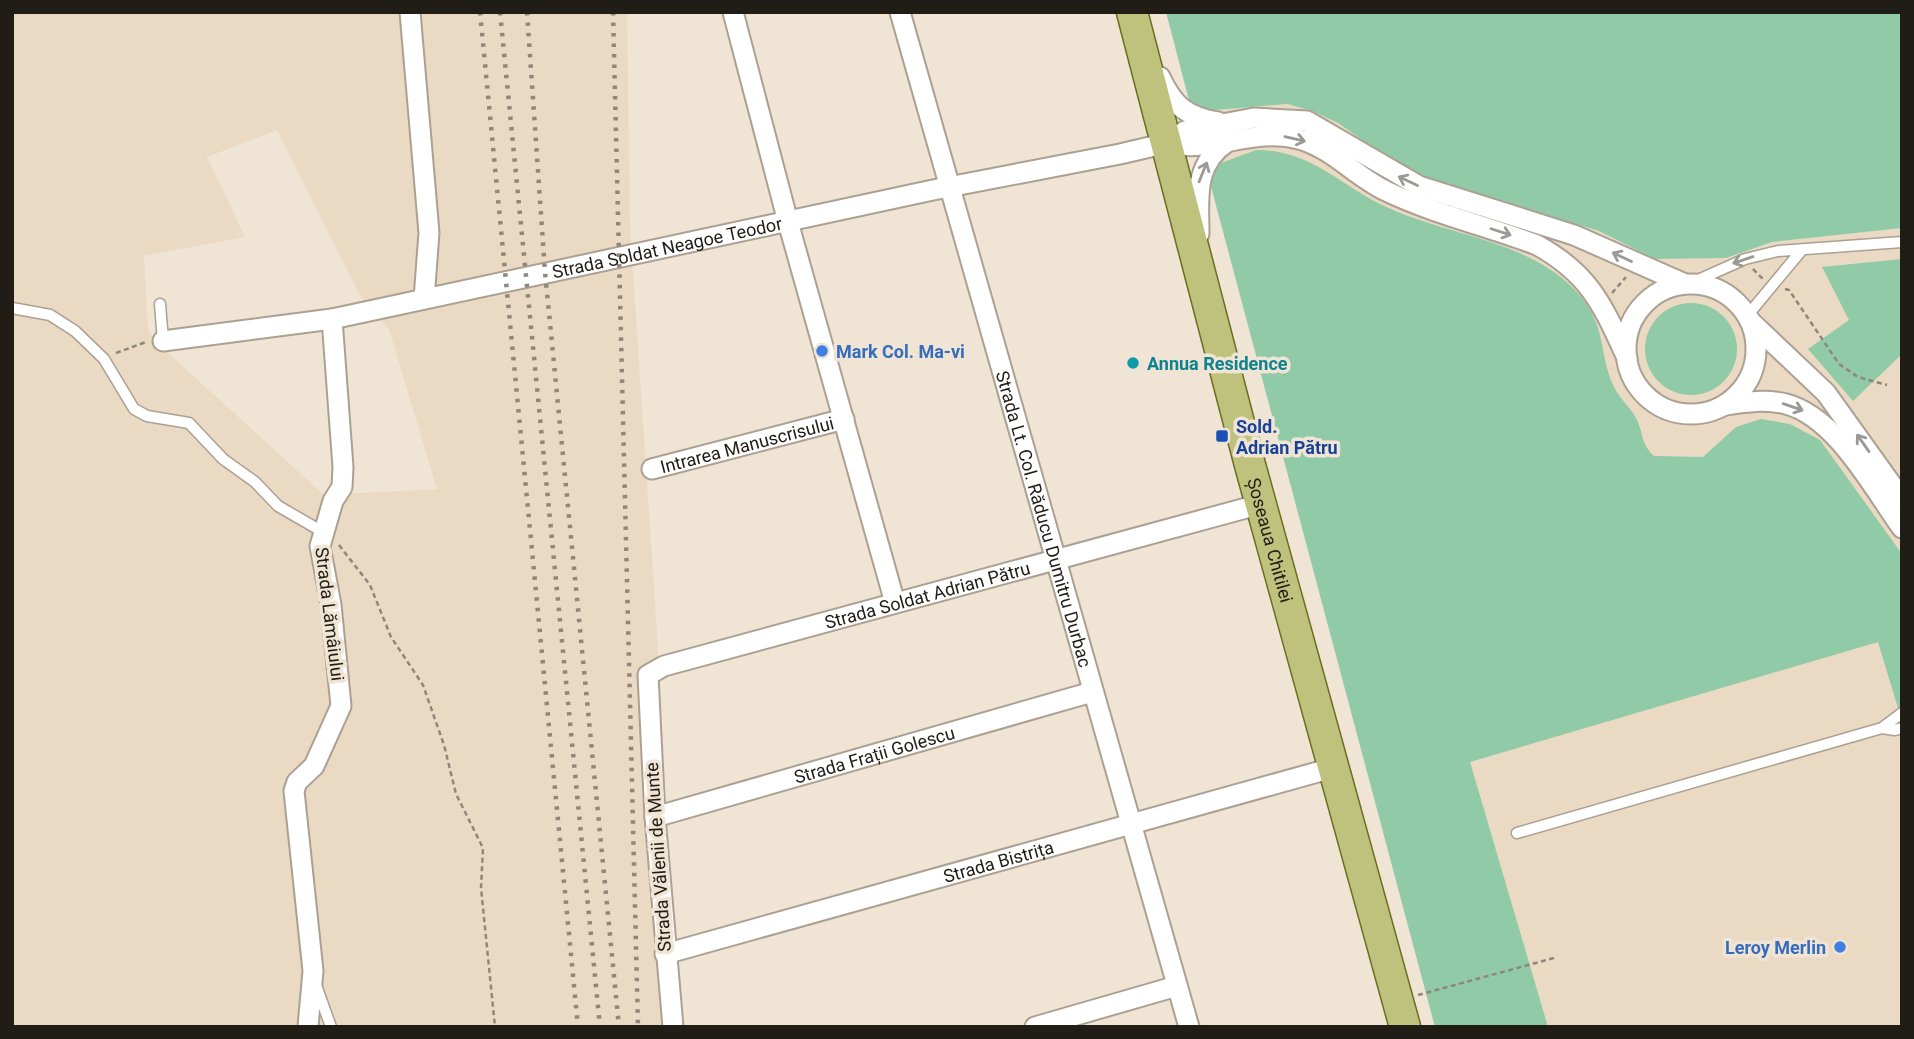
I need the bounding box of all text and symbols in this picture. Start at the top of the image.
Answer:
one-way arrow [1283,133,1306,147]
one-way arrow [1198,162,1211,183]
one-way arrow [1398,174,1419,187]
street label: Strada Soldat Neagoe Teodor [550,212,784,282]
one-way arrow [1489,227,1511,239]
one-way arrow [1612,250,1633,264]
one-way arrow [1733,255,1755,267]
place label: Mark Col. Ma-vi [836,341,965,362]
marker: Mark Col. Ma-vi [814,343,830,359]
place label: Annua Residence [1147,353,1288,374]
marker: Annua Residence [1125,355,1141,371]
street label: Strada Lt. Col. Răducu Dumitru Durbac [992,368,1096,670]
one-way arrow [1781,402,1803,414]
street label: Intrarea Manuscrisului [658,412,836,477]
place label: Sold. Adrian Pătru [1236,416,1338,458]
marker: Sold. Adrian Pătru [1214,428,1230,444]
one-way arrow [1856,434,1870,453]
street label: Șoseaua Chitilei [1243,475,1298,605]
street label: Strada Lămâiului [311,546,349,682]
street label: Strada Soldat Adrian Pătru [822,557,1032,632]
street label: Strada Frații Golescu [791,721,957,787]
street label: Strada Vălenii de Munte [641,762,675,952]
street label: Strada Bistrița [941,836,1056,886]
place label: Leroy Merlin [1725,937,1826,958]
marker: Leroy Merlin [1832,939,1848,955]

